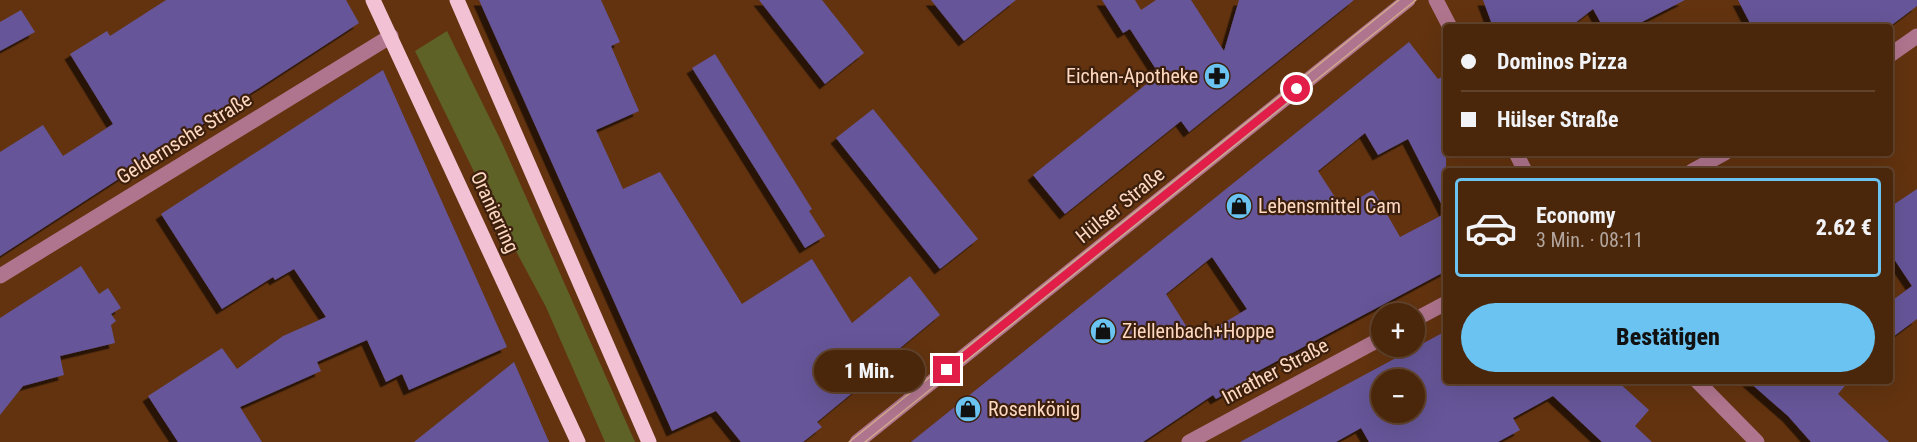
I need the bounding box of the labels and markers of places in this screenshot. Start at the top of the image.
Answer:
pharmacy icon: Eichen-Apotheke [1202,61,1232,91]
place label: Eichen-Apotheke [1066,64,1198,88]
shop icon: Lebensmittel Cam [1224,191,1254,221]
place label: Lebensmittel Cam [1258,194,1401,218]
shop icon: Ziellenbach+Hoppe [1088,316,1118,346]
place label: Ziellenbach+Hoppe [1122,319,1275,343]
shop icon: Rosenkönig [953,394,983,424]
place label: Rosenkönig [988,397,1080,421]

